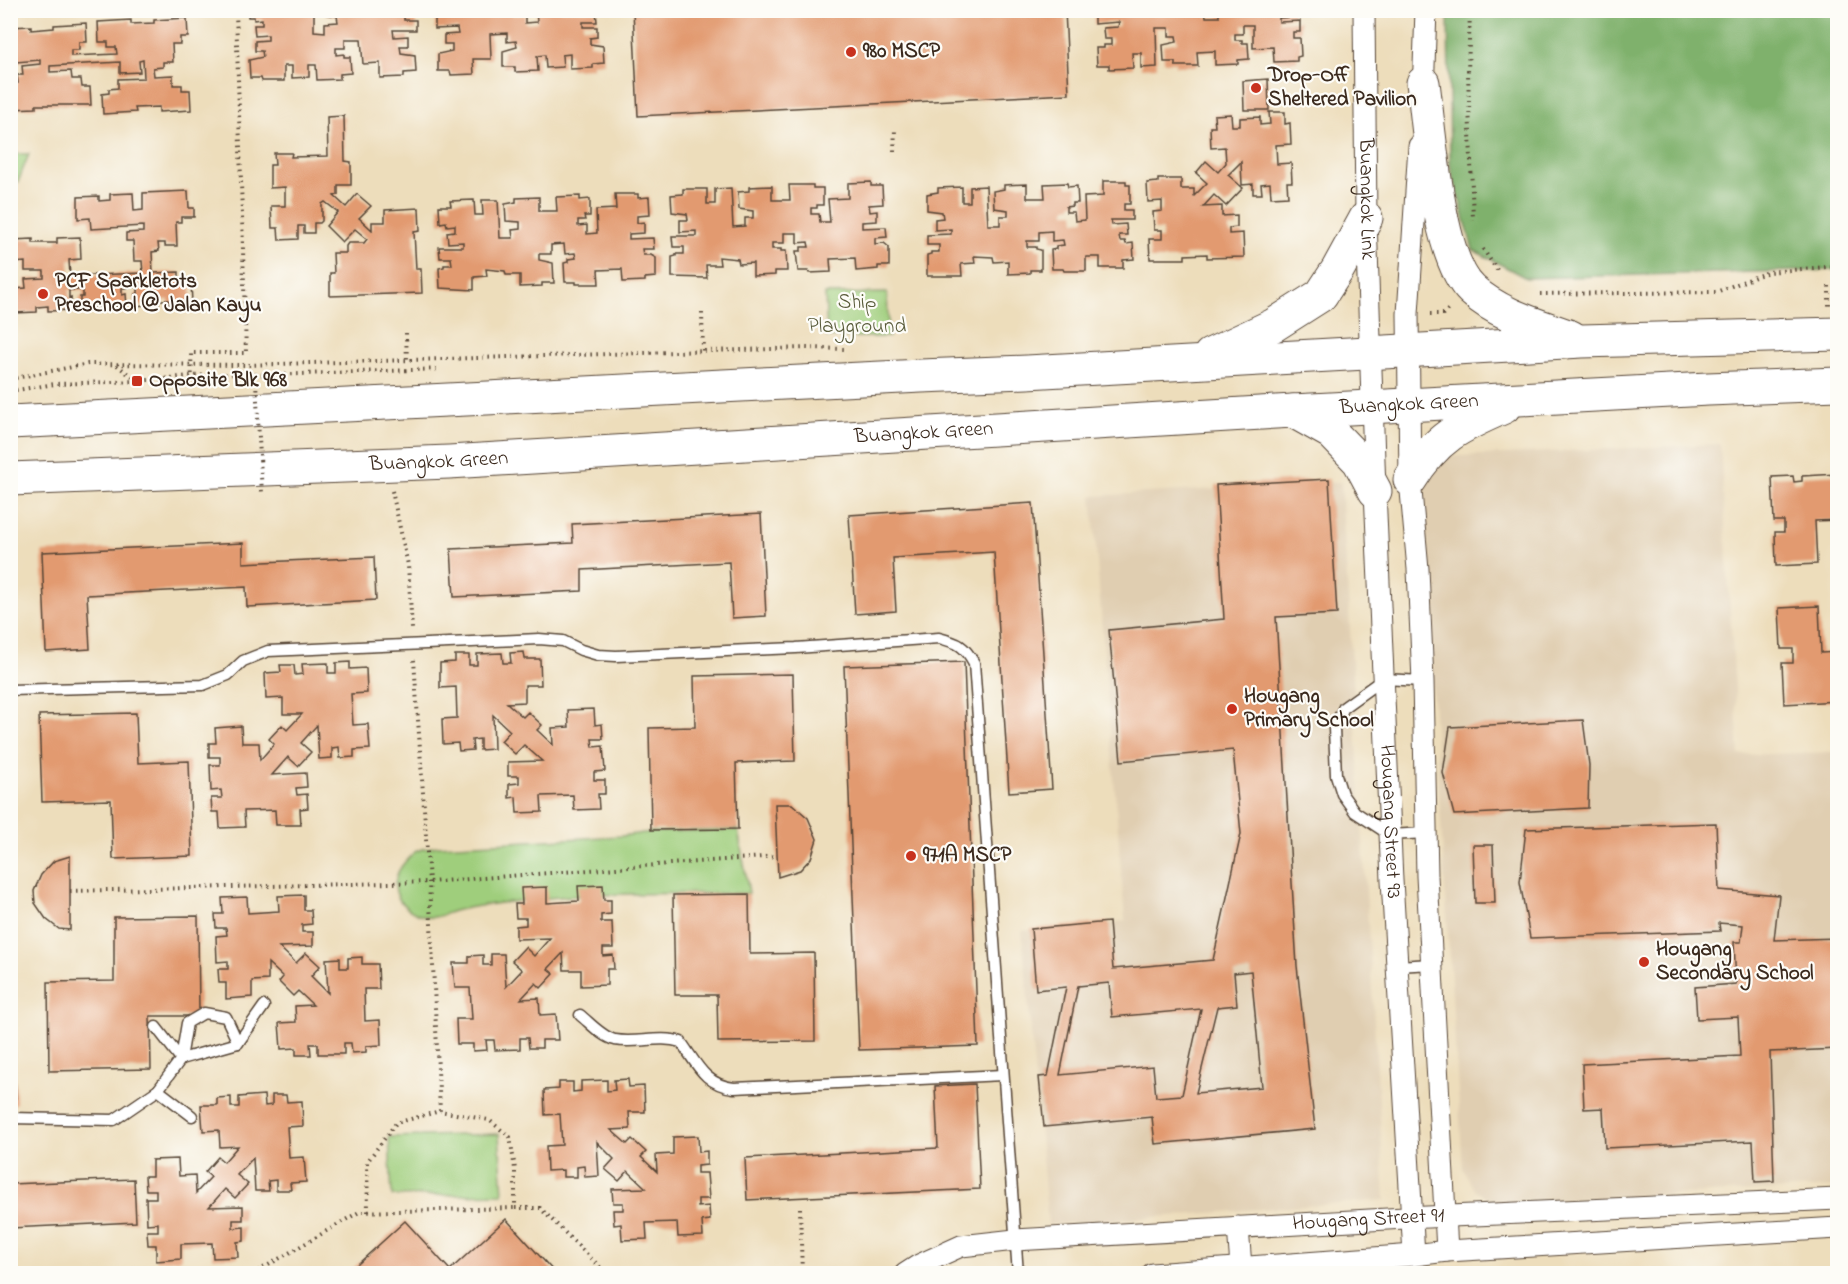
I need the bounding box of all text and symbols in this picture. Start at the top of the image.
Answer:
place label: 980 MSCP [862,37,940,67]
marker: 980 MSCP [844,45,858,59]
place label: Drop-Off Sheltered Pavilion [1267,61,1417,115]
marker: Drop-Off Sheltered Pavilion [1249,81,1263,95]
street label: Buangkok Link [1349,137,1382,261]
place label: PCF Sparkletots Preschool @ Jalan Kayu [55,267,261,323]
marker: PCF Sparkletots Preschool @ Jalan Kayu [36,287,50,301]
park label: Ship Playground [808,288,906,344]
place label: Opposite Blk 968 [149,366,287,396]
marker: Opposite Blk 968 [130,374,144,388]
street label: Buangkok Green [1338,386,1479,424]
street label: Buangkok Green [852,414,994,453]
street label: Buangkok Green [368,443,509,480]
place label: Hougang Primary School [1244,682,1374,738]
marker: Hougang Primary School [1225,702,1239,716]
street label: Hougang Street 93 [1371,744,1408,899]
place label: 971A MSCP [922,841,1012,871]
marker: 971A MSCP [904,849,918,863]
place label: Hougang Secondary School [1656,935,1814,991]
marker: Hougang Secondary School [1637,955,1651,969]
street label: Hougang Street 91 [1292,1201,1445,1239]

